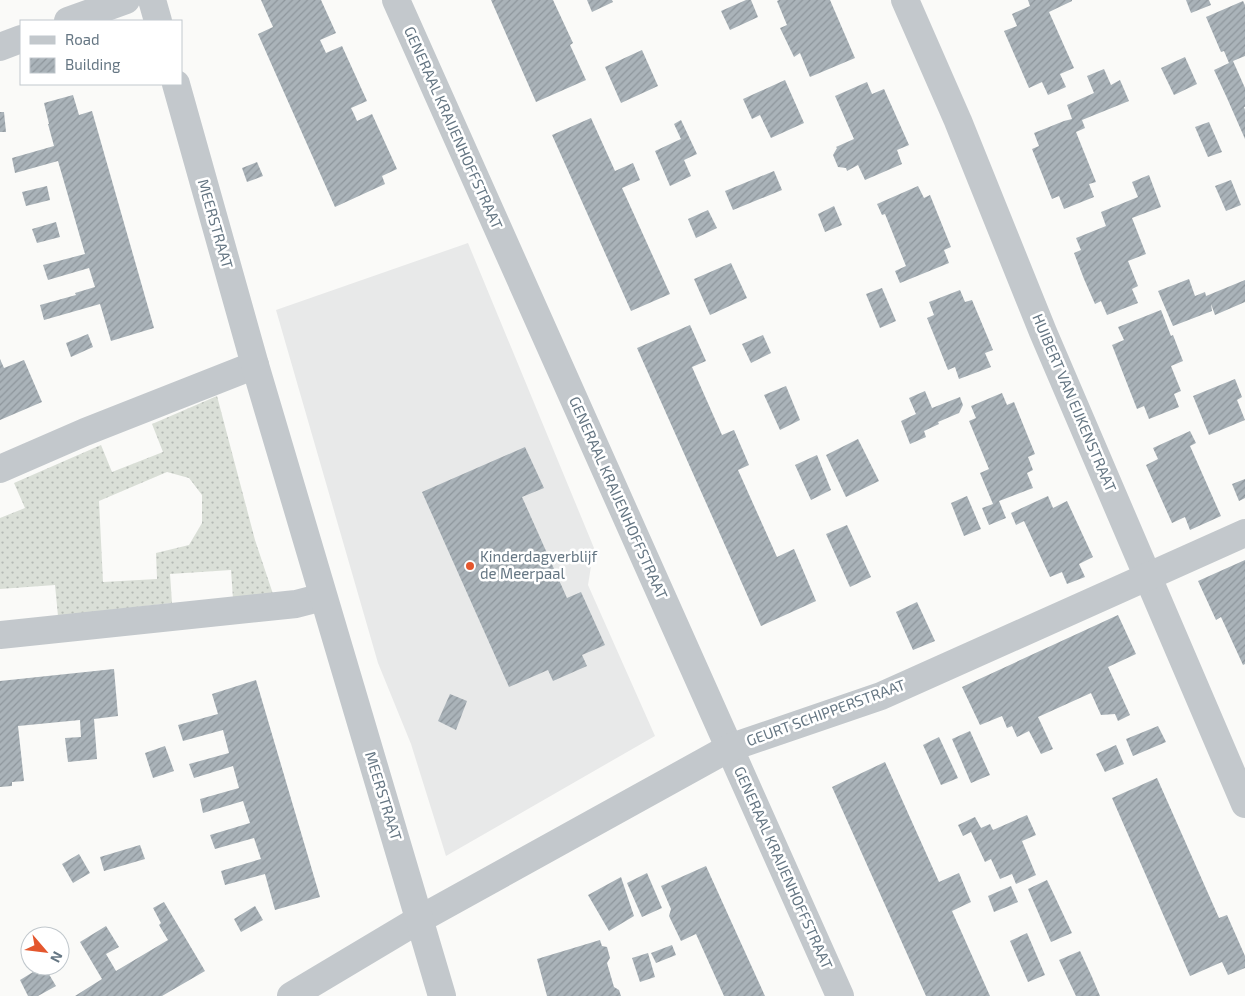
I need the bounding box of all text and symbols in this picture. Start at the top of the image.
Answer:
legend [20,20,182,85]
street label: GENERAAL KRAIJENHOFFSTRAAT [401,23,507,232]
text: Road [65,30,100,48]
text: Building [65,55,121,73]
street label: MEERSTRAAT [195,177,237,271]
street label: HUIBERT VAN EIJKENSTRAAT [1029,311,1121,495]
street label: GENERAAL KRAIJENHOFFSTRAAT [566,393,672,602]
place label: Kinderdagverblijf de Meerpaal [480,547,597,582]
marker: Kinderdagverblijf de Meerpaal [464,560,476,572]
street label: GEURT SCHIPPERSTRAAT [744,675,908,749]
street label: MEERSTRAAT [362,749,406,843]
street label: GENERAAL KRAIJENHOFFSTRAAT [731,763,837,972]
north arrow [20,926,70,976]
text: N [47,949,67,966]

